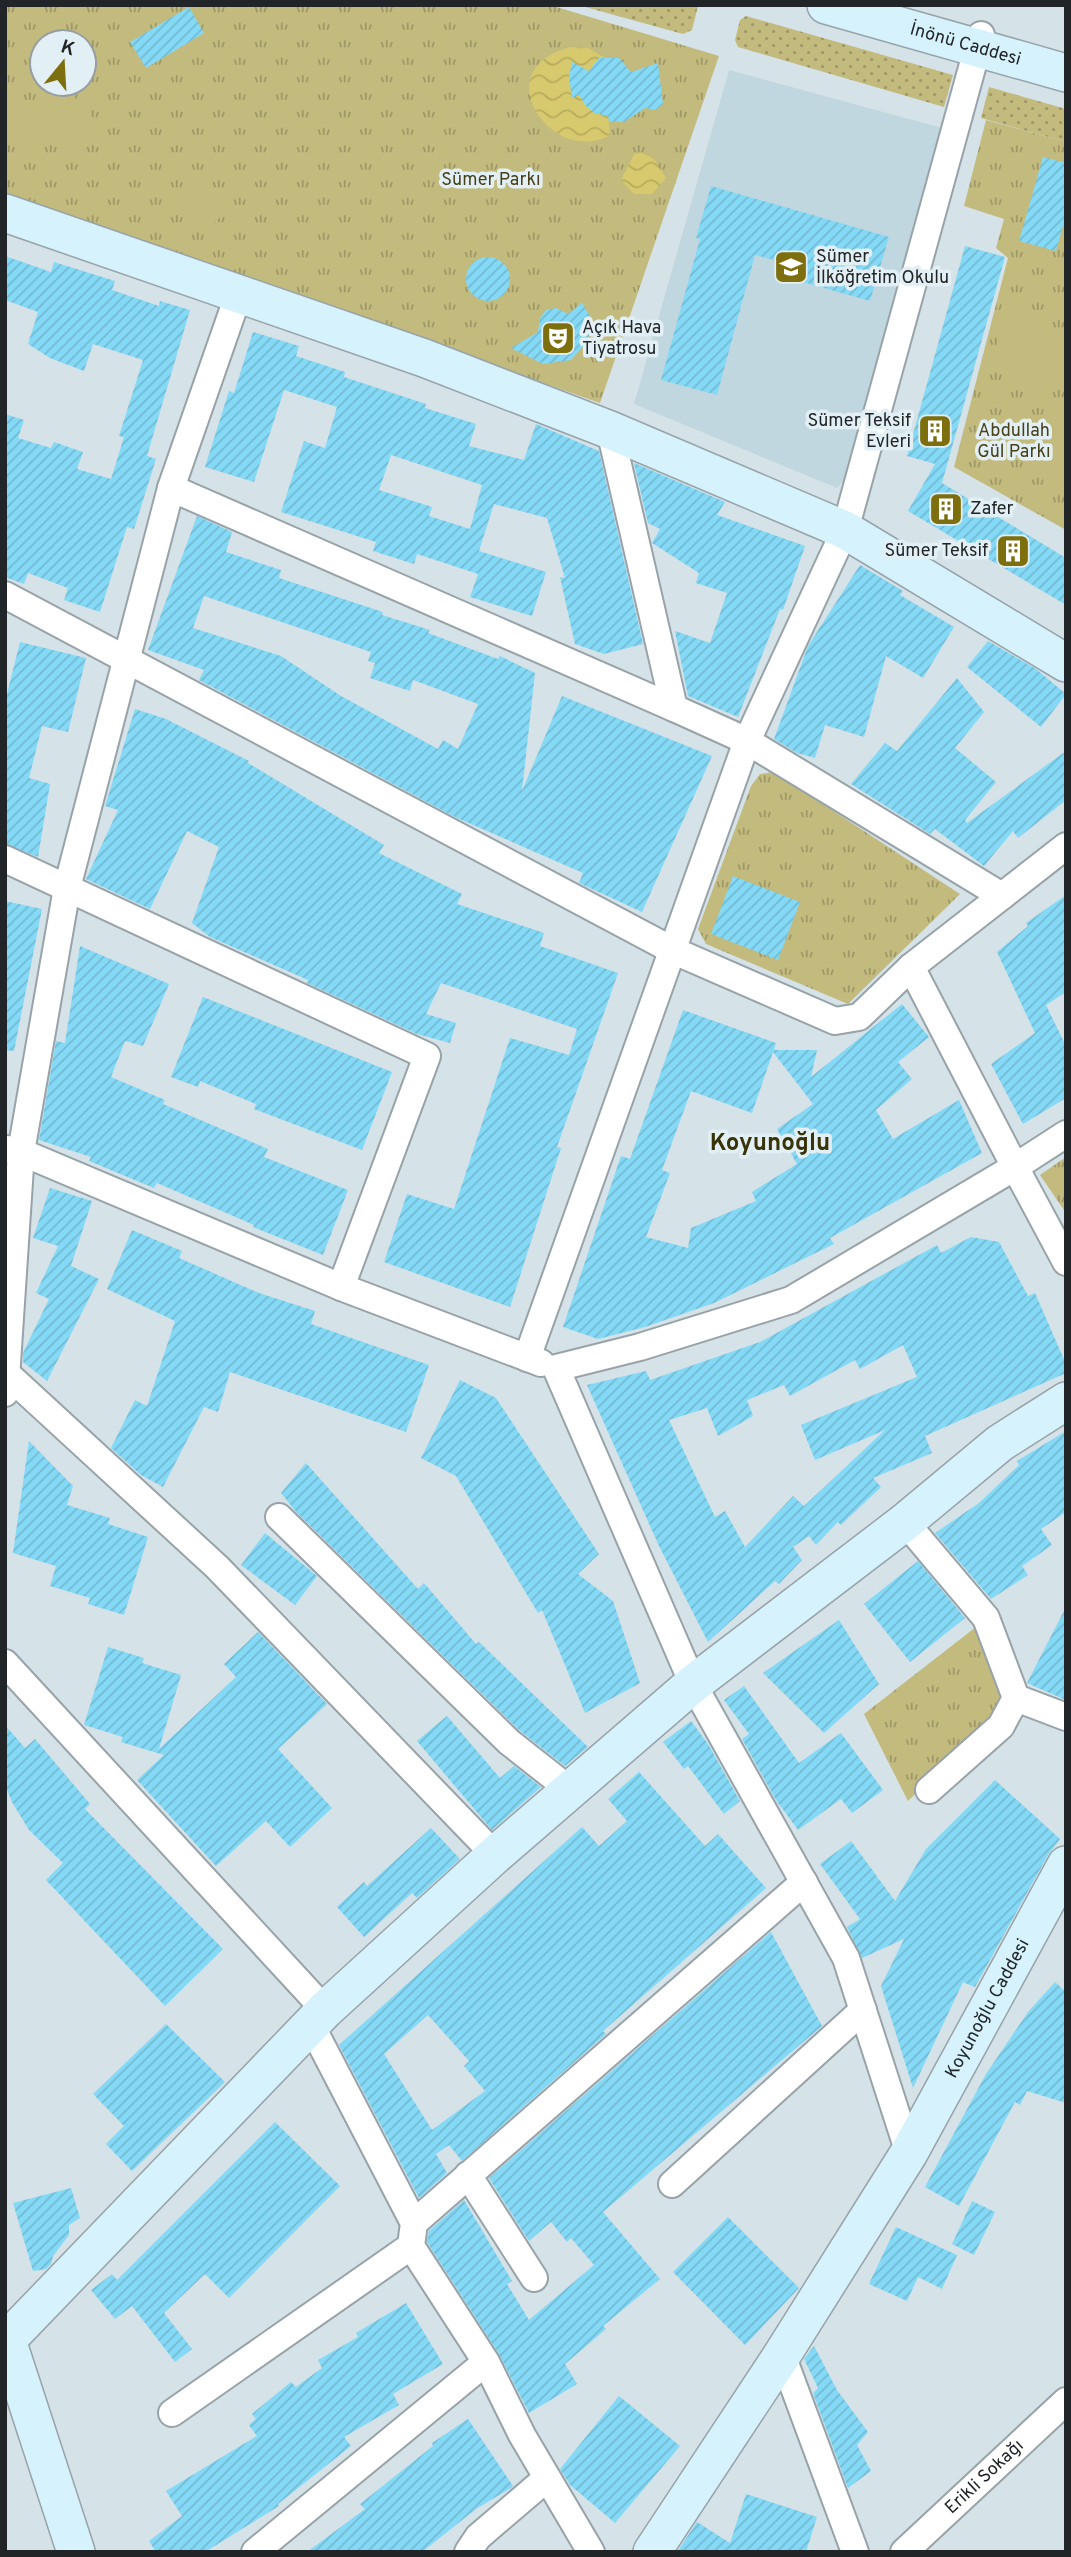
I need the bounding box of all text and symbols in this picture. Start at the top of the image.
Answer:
street label: İnönü Caddesi [907,16,1024,71]
north arrow [28,28,98,98]
text: K [58,35,78,62]
park label: Sümer Parkı [441,169,541,192]
place label: Sümer İlköğretim Okulu [816,246,949,290]
school or university icon: Sümer İlköğretim Okulu [772,248,810,286]
place label: Açık Hava Tiyatrosu [582,317,661,361]
theatre icon: Açık Hava Tiyatrosu [539,319,577,357]
place label: Sümer Teksif Evleri [807,410,911,454]
building icon: Sümer Teksif Evleri [916,412,954,450]
park label: Abdullah Gül Parkı [977,420,1051,464]
building icon: Zafer [927,490,965,528]
place label: Zafer [970,498,1014,521]
building icon: Sümer Teksif [994,532,1032,570]
place label: Sümer Teksif [884,540,988,563]
district label: Koyunoğlu [710,1129,830,1159]
street label: Koyunoğlu Caddesi [940,1935,1035,2082]
street label: Erikli Sokağı [940,2435,1029,2519]

